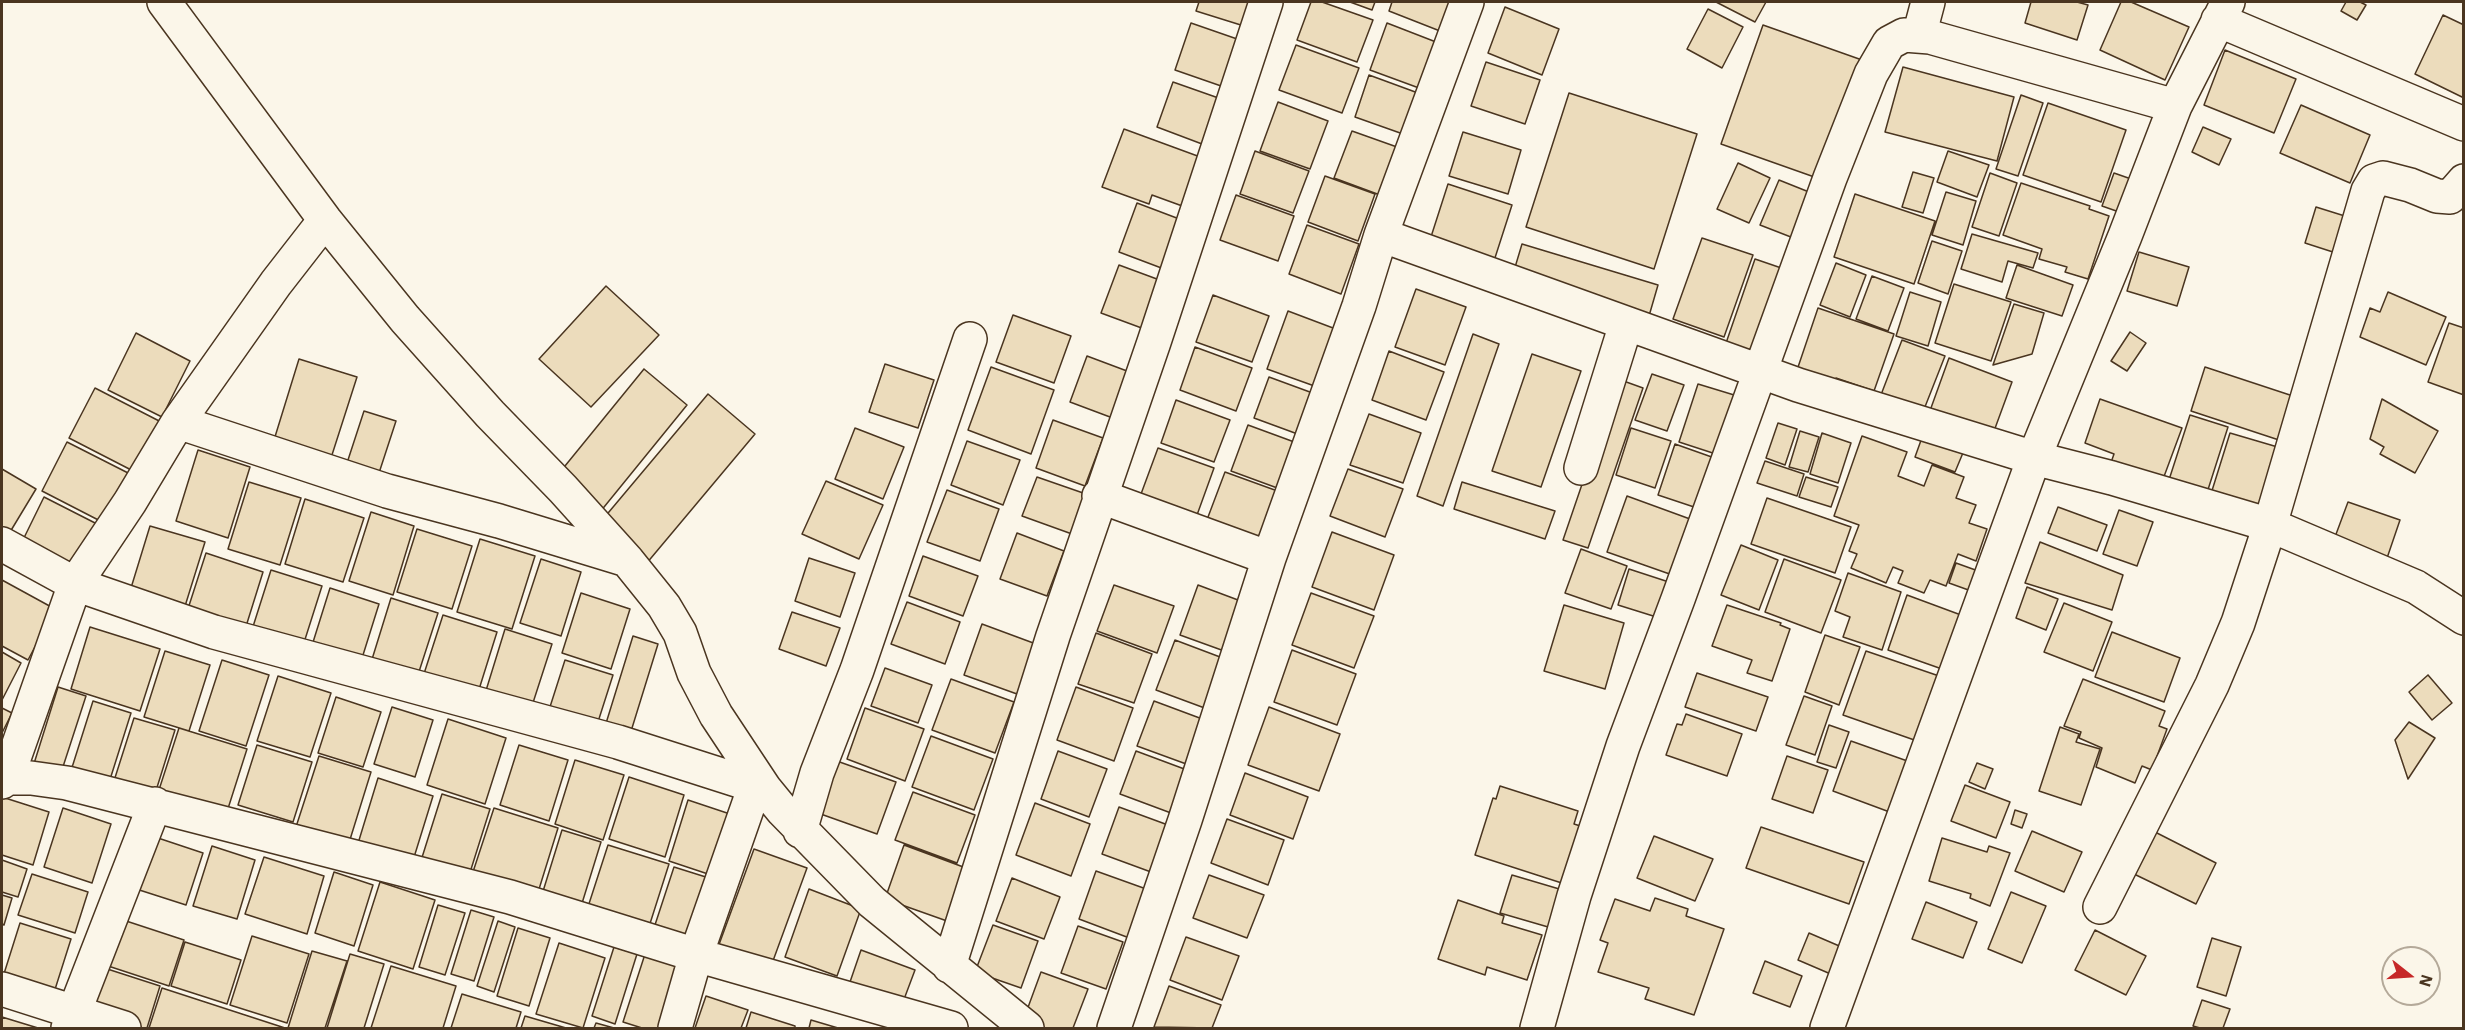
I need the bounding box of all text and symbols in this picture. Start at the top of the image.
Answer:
north arrow [2381,946,2441,1006]
text: N [2415,972,2438,989]

